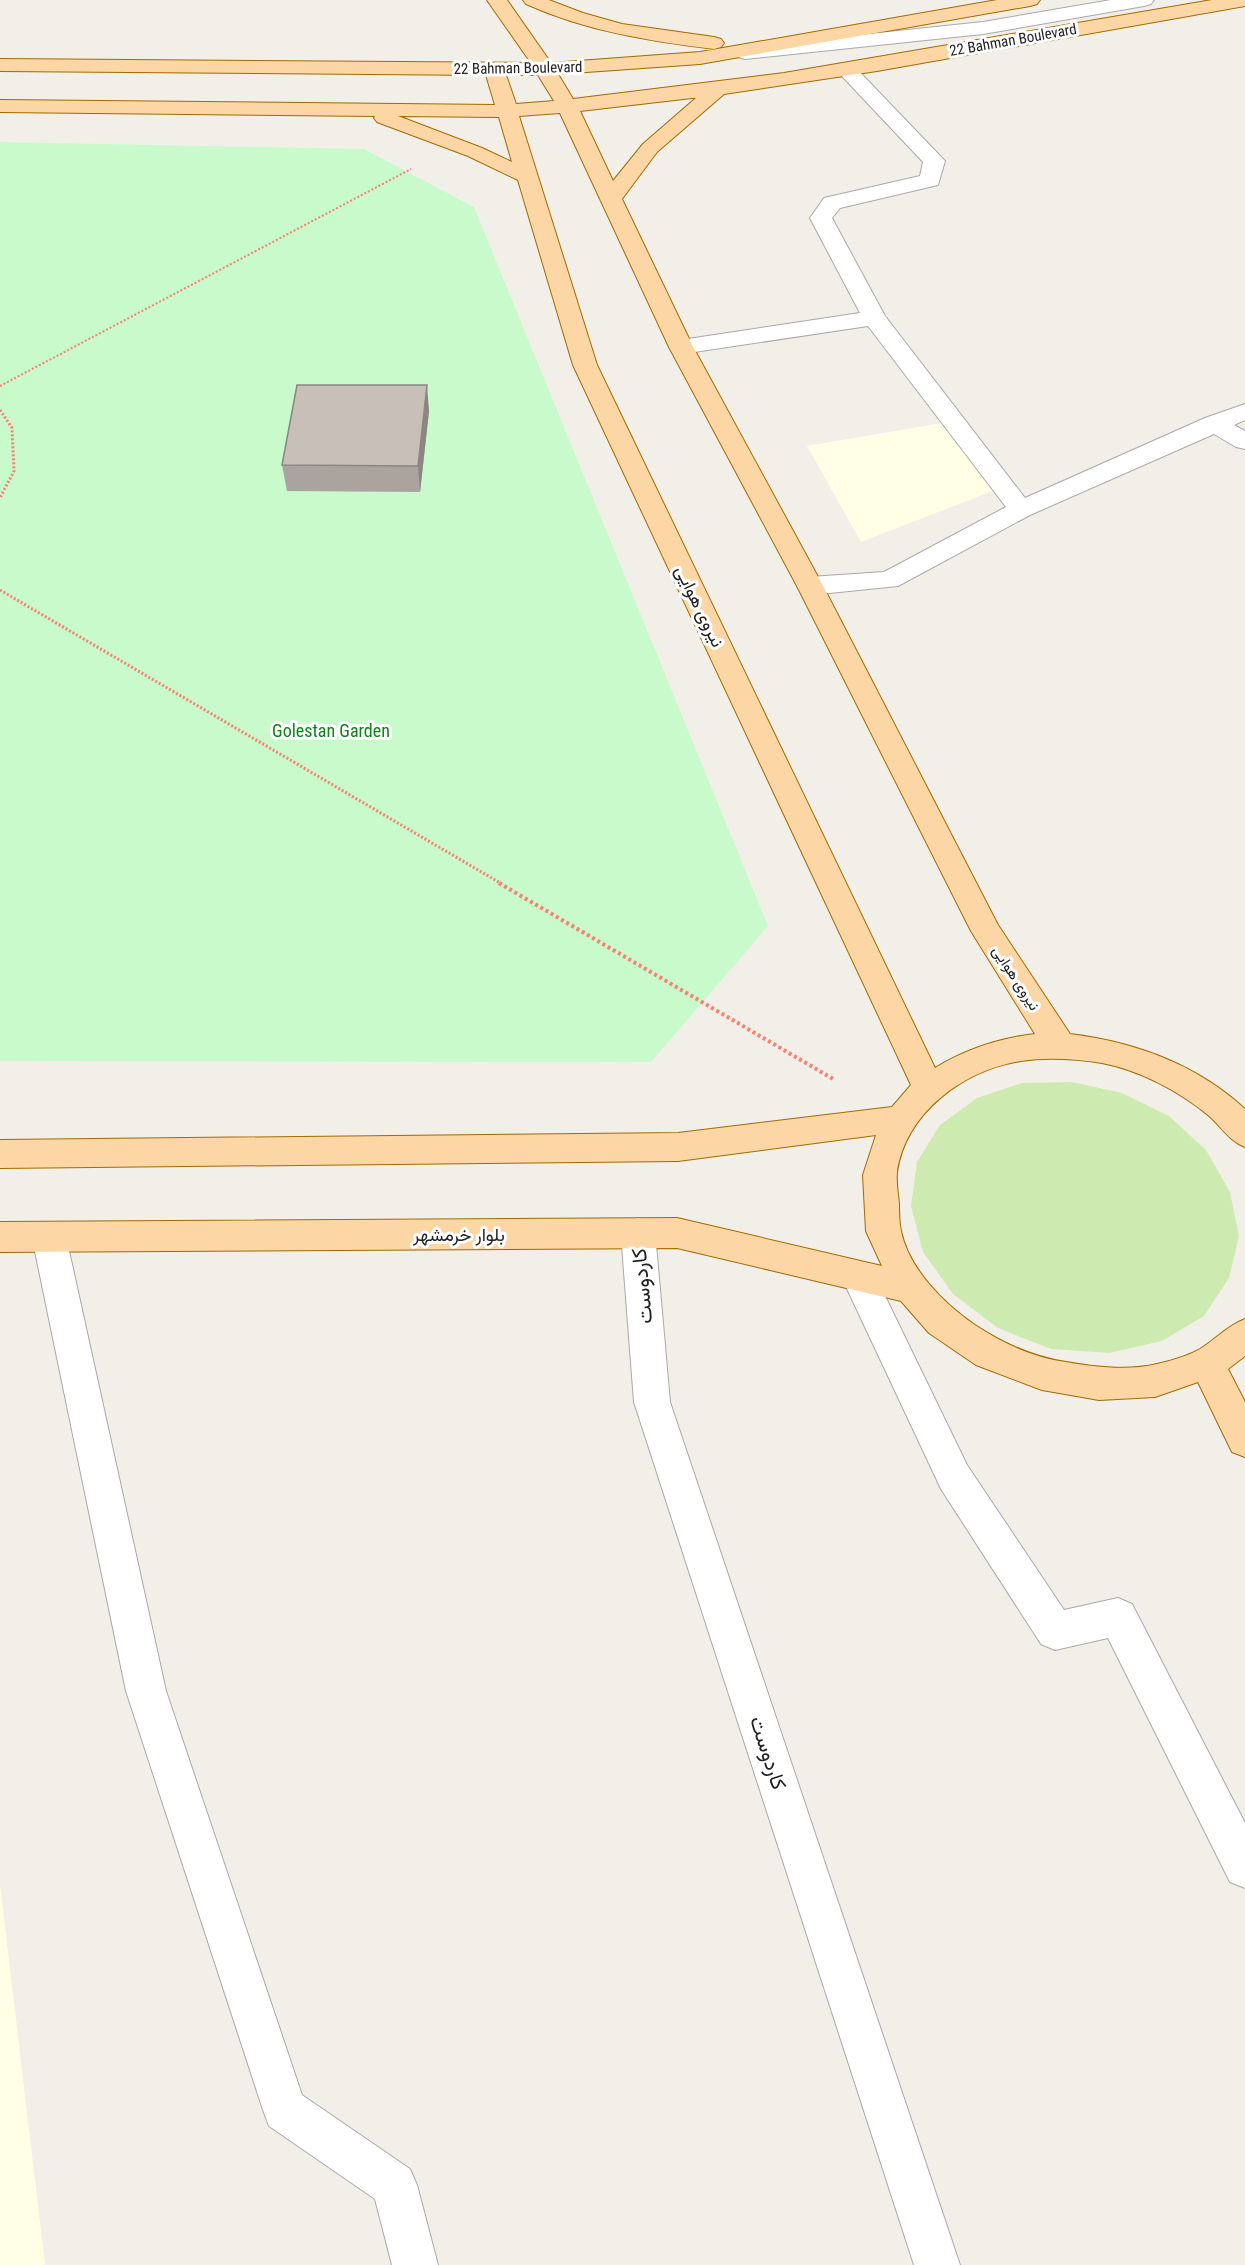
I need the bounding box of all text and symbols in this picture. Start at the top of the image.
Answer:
street label: 22 Bahman Boulevard [948,20,1078,60]
street label: 22 Bahman Boulevard [453,58,583,78]
street label: نیروی هوایی [670,562,729,651]
park label: Golestan Garden [272,720,390,741]
street label: نیروی هوایی [988,942,1044,1014]
street label: بلوار خرمشهر [412,1224,505,1246]
street label: کاردوست [627,1247,658,1325]
street label: کاردوست [744,1713,791,1793]

